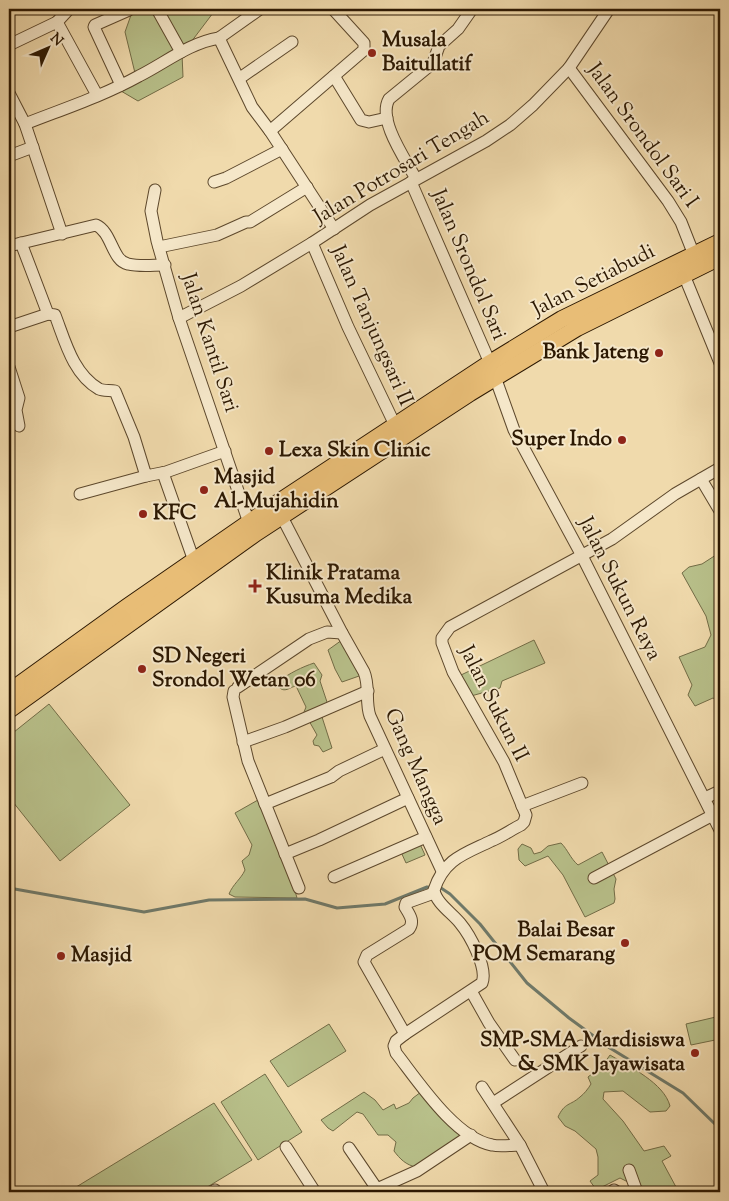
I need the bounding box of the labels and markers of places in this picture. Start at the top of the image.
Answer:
place label: Musala Baitullatif [382,26,473,80]
marker: Musala Baitullatif [366,47,378,59]
place label: Bank Jateng [543,338,650,368]
marker: Bank Jateng [653,347,665,359]
place label: Super Indo [511,425,613,455]
marker: Super Indo [616,434,628,446]
place label: Lexa Skin Clinic [279,436,431,466]
marker: Lexa Skin Clinic [263,445,275,457]
place label: Masjid Al-Mujahidin [214,463,339,517]
marker: Masjid Al-Mujahidin [198,484,210,496]
place label: KFC [153,499,197,529]
marker: KFC [137,508,149,520]
place label: Klinik Pratama Kusuma Medika [266,559,412,613]
marker: Klinik Pratama Kusuma Medika [248,579,262,593]
place label: SD Negeri Srondol Wetan 06 [152,642,316,696]
marker: SD Negeri Srondol Wetan 06 [136,663,148,675]
place label: Balai Besar POM Semarang [473,916,616,970]
marker: Balai Besar POM Semarang [619,937,631,949]
place label: Masjid [71,941,132,971]
marker: Masjid [55,950,67,962]
place label: SMP-SMA Mardisiswa & SMK Jayawisata [480,1026,685,1080]
marker: SMP-SMA Mardisiswa & SMK Jayawisata [689,1047,701,1059]

